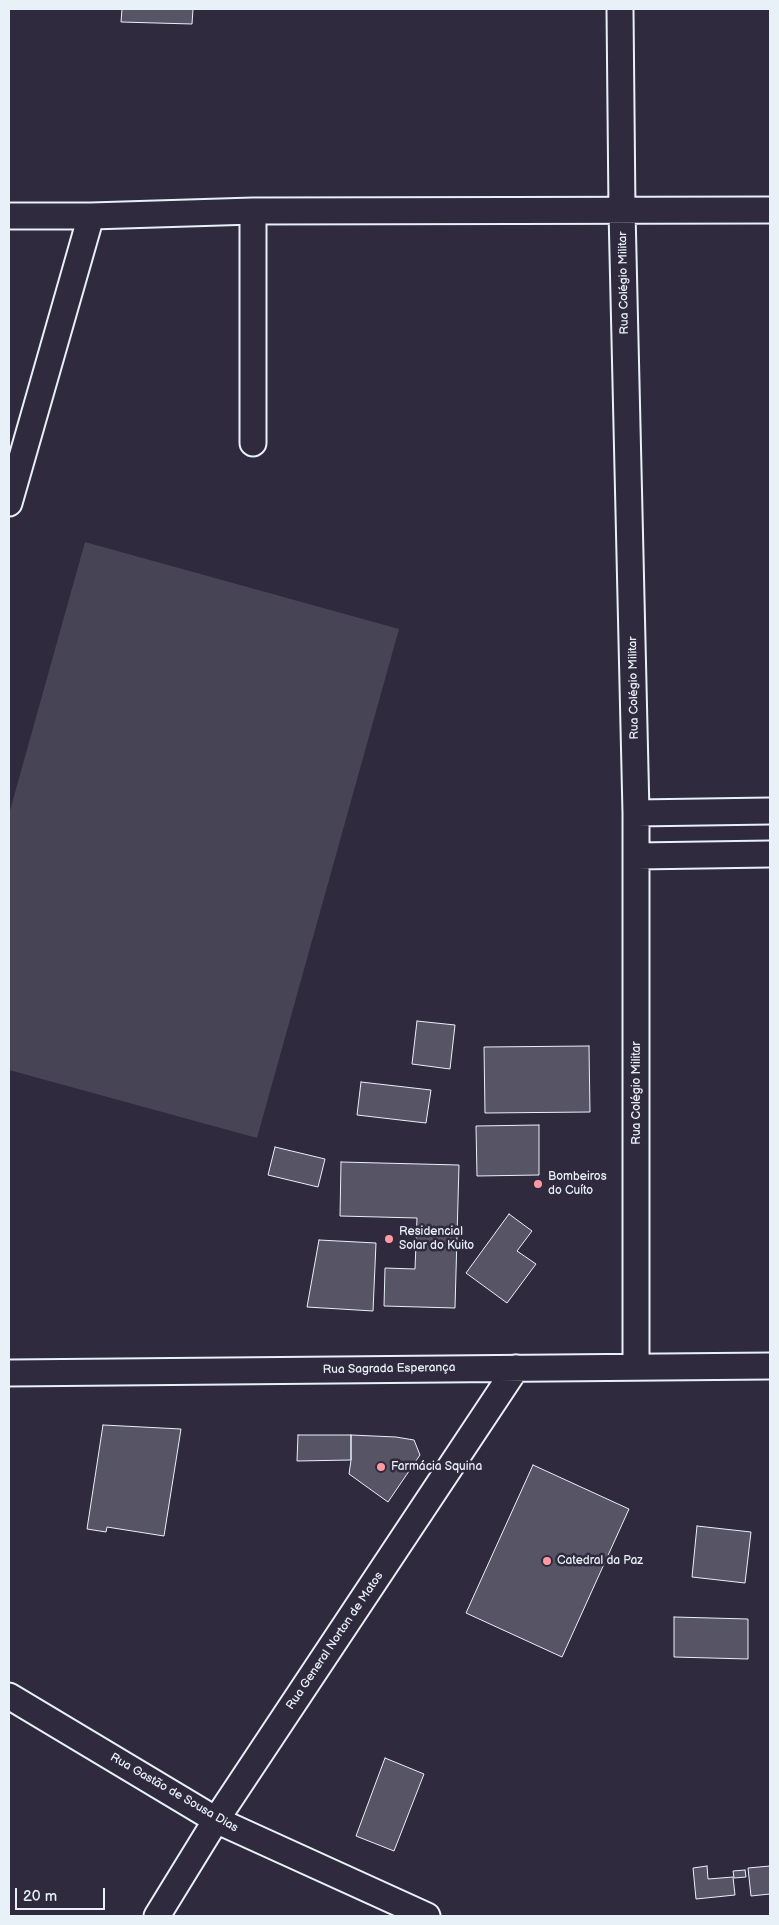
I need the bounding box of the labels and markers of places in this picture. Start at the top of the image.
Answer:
place label: Bombeiros do Cuíto [548,1170,607,1198]
marker: Bombeiros do Cuíto [532,1178,544,1190]
place label: Residencial Solar do Kuito [399,1225,474,1253]
marker: Residencial Solar do Kuito [383,1233,395,1245]
place label: Farmácia Squina [391,1460,482,1474]
marker: Farmácia Squina [375,1461,387,1473]
place label: Catedral da Paz [557,1554,643,1568]
marker: Catedral da Paz [541,1555,553,1567]

